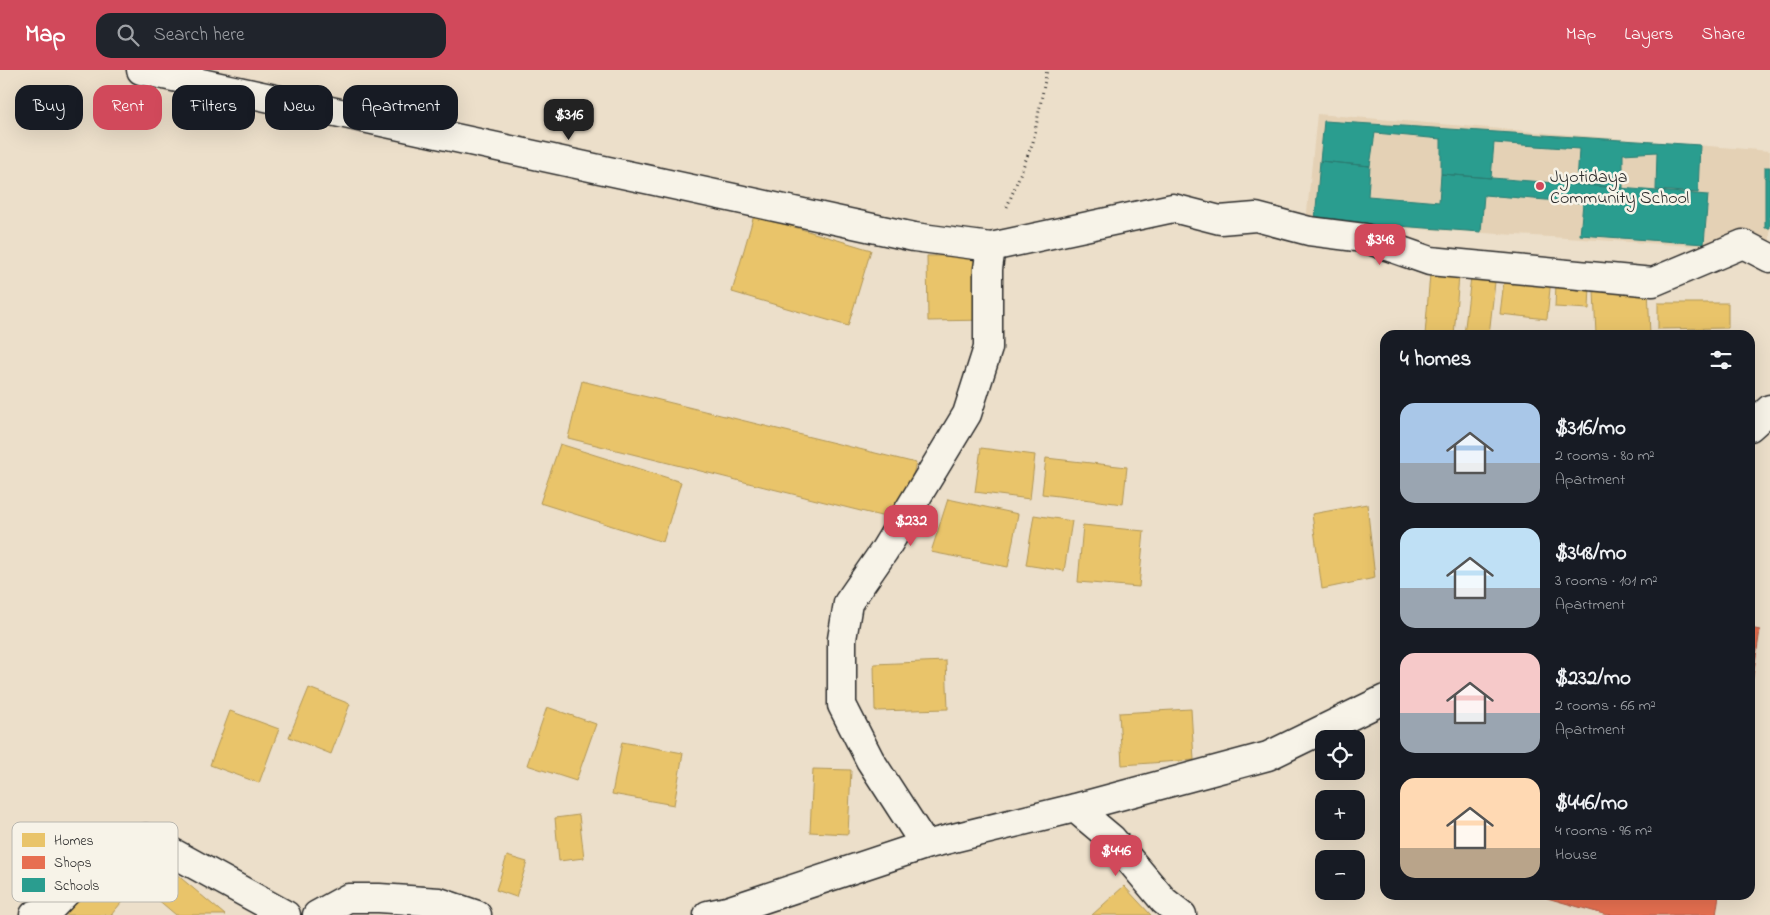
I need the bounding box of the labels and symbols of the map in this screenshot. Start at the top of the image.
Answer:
pin: $316 [539,98,599,141]
place label: Jyotidaya Community School [1550,165,1689,212]
marker: Jyotidaya Community School [1534,180,1546,192]
pin: $348 [1350,224,1410,266]
pin: $232 [881,504,941,547]
legend [12,822,178,902]
text: Homes [54,831,94,852]
pin: $446 [1086,834,1146,877]
text: Shops [54,853,92,874]
text: Schools [54,876,99,897]

